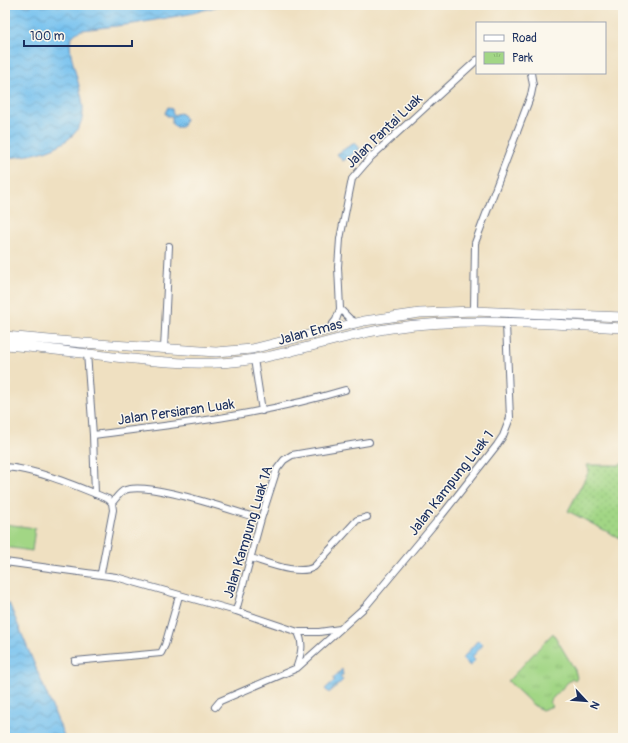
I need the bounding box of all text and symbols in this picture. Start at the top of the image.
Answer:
scale bar [24,22,132,48]
legend [476,22,606,74]
text: 100 m [30,29,65,44]
text: Road [512,31,537,46]
text: Park [512,51,533,66]
street label: Jalan Pantai Luak [342,90,426,172]
street label: Jalan Emas [276,315,345,349]
street label: Jalan Persiaran Luak [116,395,236,429]
street label: Jalan Kampung Luak 1 [405,427,497,539]
street label: Jalan Kampung Luak 1A [220,464,276,600]
north arrow [566,681,606,721]
text: N [587,699,602,712]

